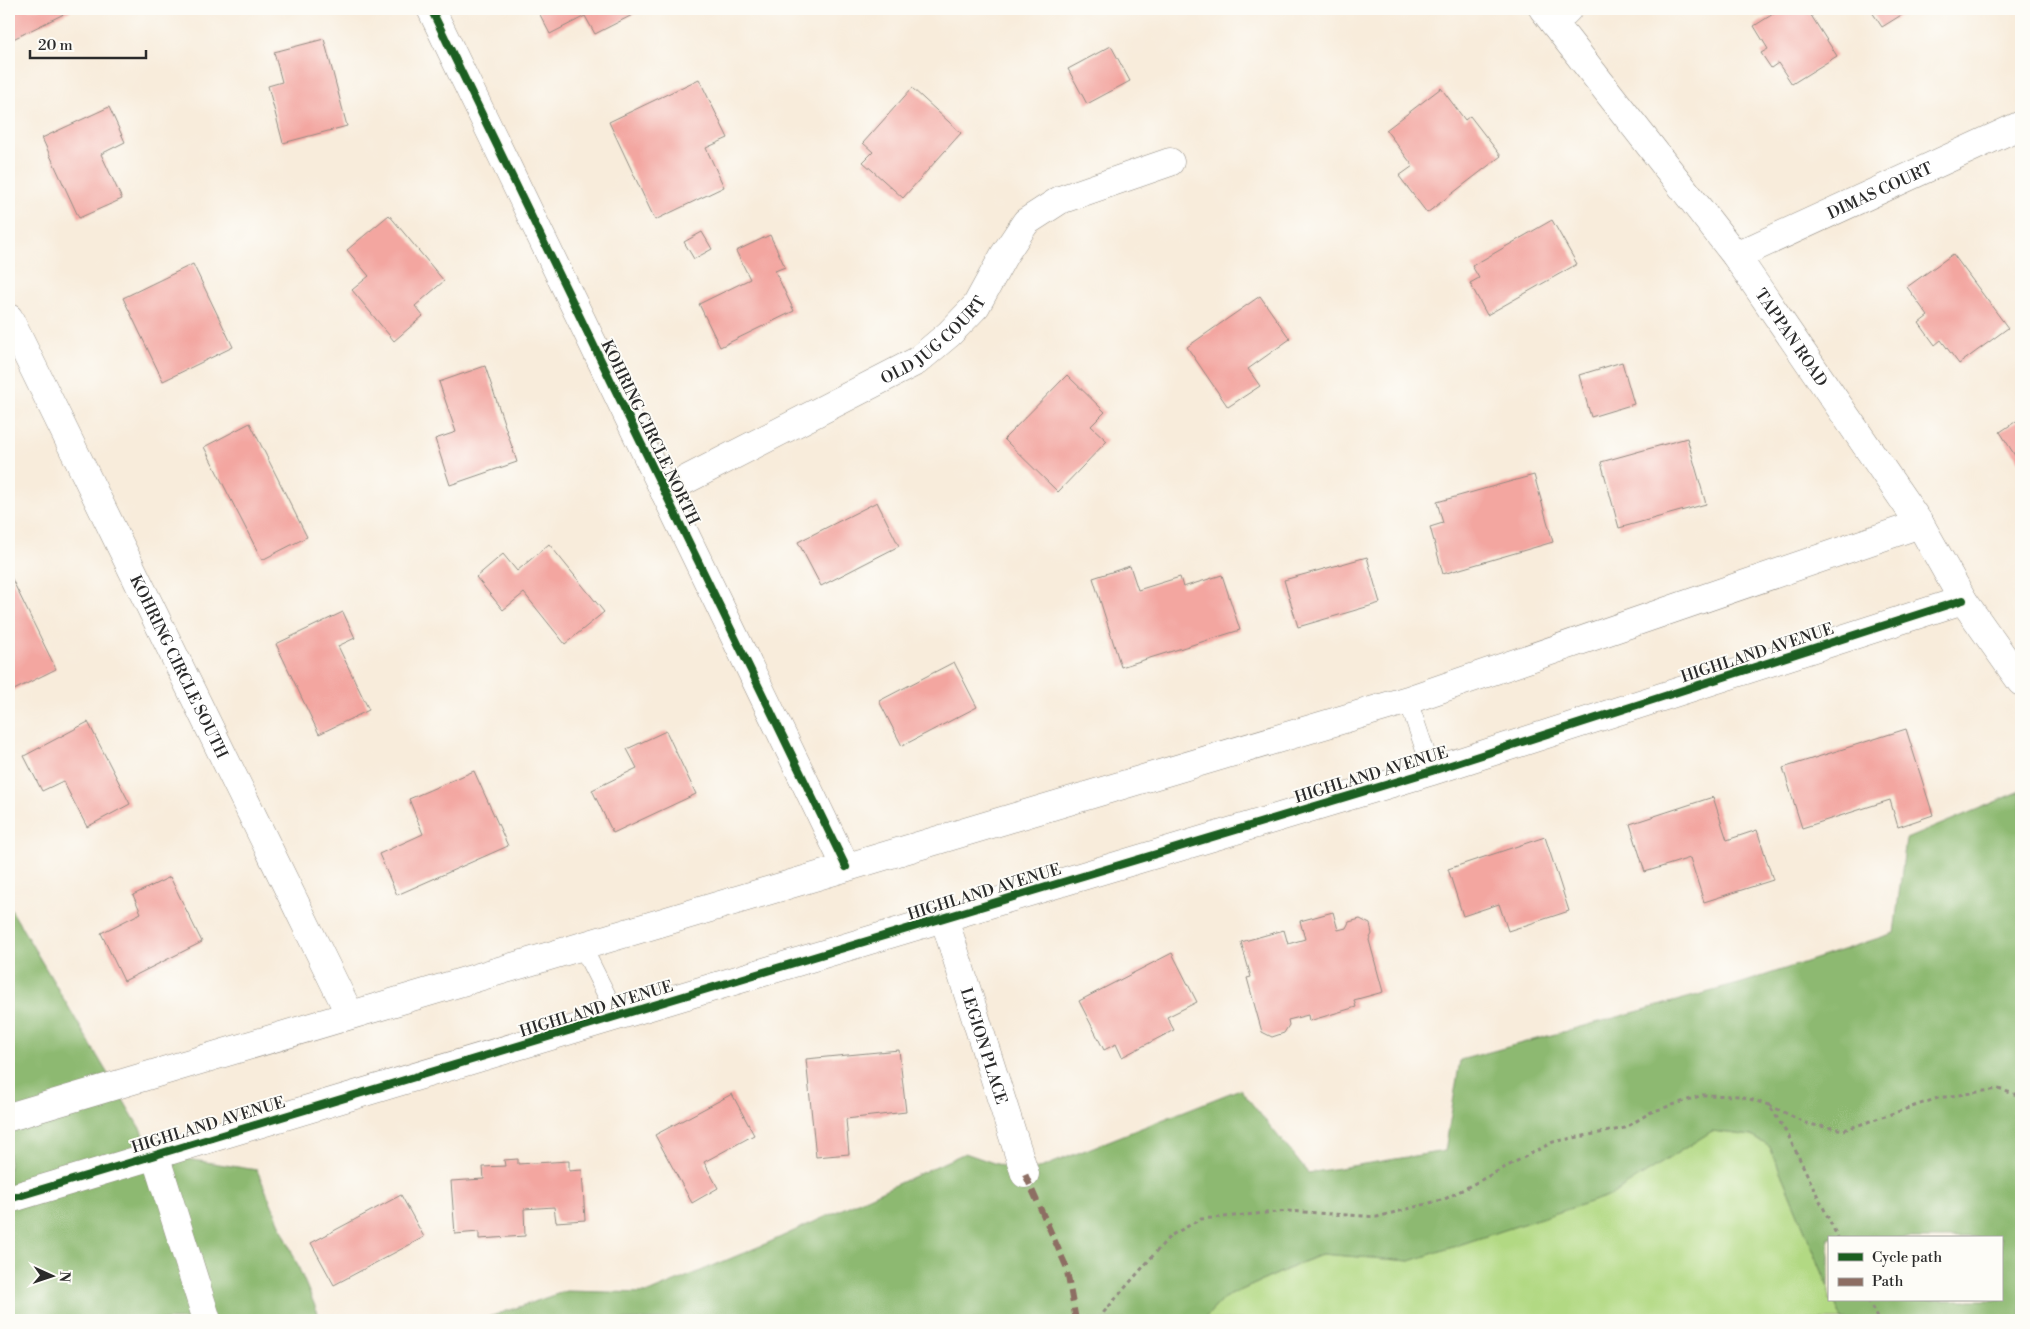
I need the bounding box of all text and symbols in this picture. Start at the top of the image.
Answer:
scale bar [30,28,146,60]
text: 20 m [38,36,73,55]
street label: DIMAS COURT [1824,158,1936,224]
street label: TAPPAN ROAD [1750,285,1832,391]
street label: OLD JUG COURT [877,293,991,389]
street label: KOHRING CIRCLE NORTH [597,337,704,528]
street label: KOHRING CIRCLE SOUTH [125,572,232,762]
street label: HIGHLAND AVENUE [1678,619,1836,687]
street label: HIGHLAND AVENUE [1292,742,1451,808]
street label: HIGHLAND AVENUE [905,859,1064,925]
street label: HIGHLAND AVENUE [517,976,676,1042]
street label: LEGION PLACE [956,985,1011,1107]
street label: HIGHLAND AVENUE [129,1092,288,1158]
legend [1828,1236,2002,1302]
text: Cycle path [1872,1248,1942,1267]
north arrow [28,1252,78,1302]
text: N [55,1271,73,1283]
text: Path [1872,1272,1904,1291]

